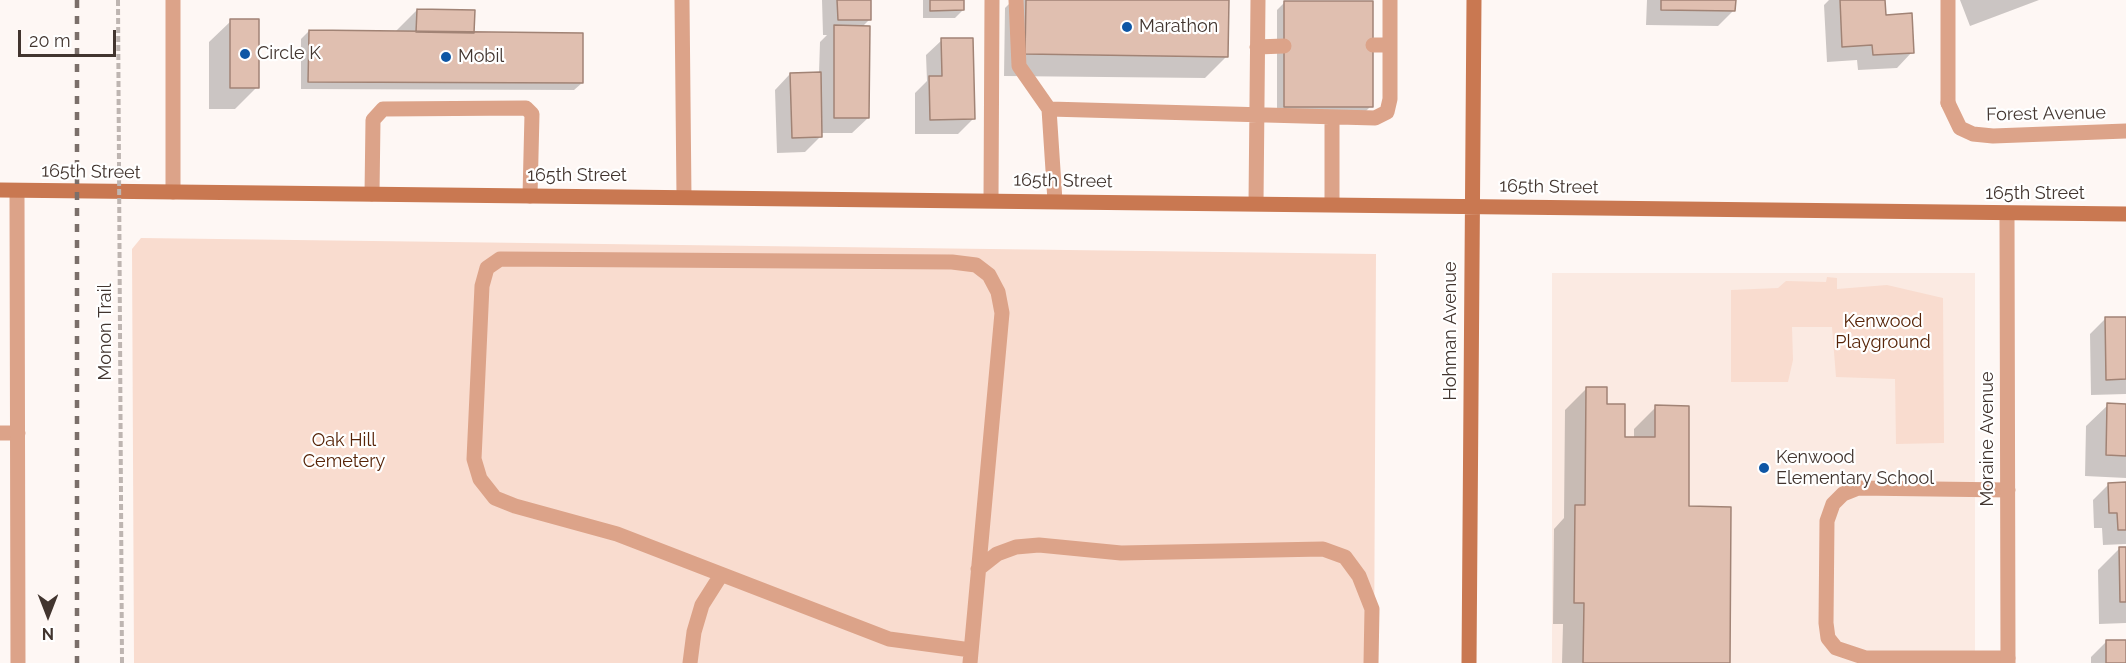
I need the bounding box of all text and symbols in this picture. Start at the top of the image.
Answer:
place label: Marathon [1139,16,1218,38]
scale bar [21,18,118,56]
marker: Marathon [1120,20,1134,34]
text: 20 m [29,30,71,51]
place label: Circle K [257,43,321,65]
place label: Mobil [458,46,504,68]
marker: Circle K [238,47,252,61]
marker: Mobil [439,50,453,64]
street label: Forest Avenue [1986,102,2106,126]
street label: 165th Street [41,160,141,184]
street label: 165th Street [527,165,627,187]
street label: 165th Street [1013,169,1113,193]
street label: 165th Street [1499,175,1599,199]
street label: 165th Street [1985,183,2085,205]
street label: Hohman Avenue [1440,262,1462,400]
street label: Monon Trail [95,284,117,380]
park label: Kenwood Playground [1835,311,1931,354]
street label: Moraine Avenue [1977,371,1999,507]
park label: Oak Hill Cemetery [303,430,385,472]
place label: Kenwood Elementary School [1776,447,1934,490]
marker: Kenwood Elementary School [1757,461,1771,475]
north arrow [18,585,78,645]
text: N [42,624,54,643]

